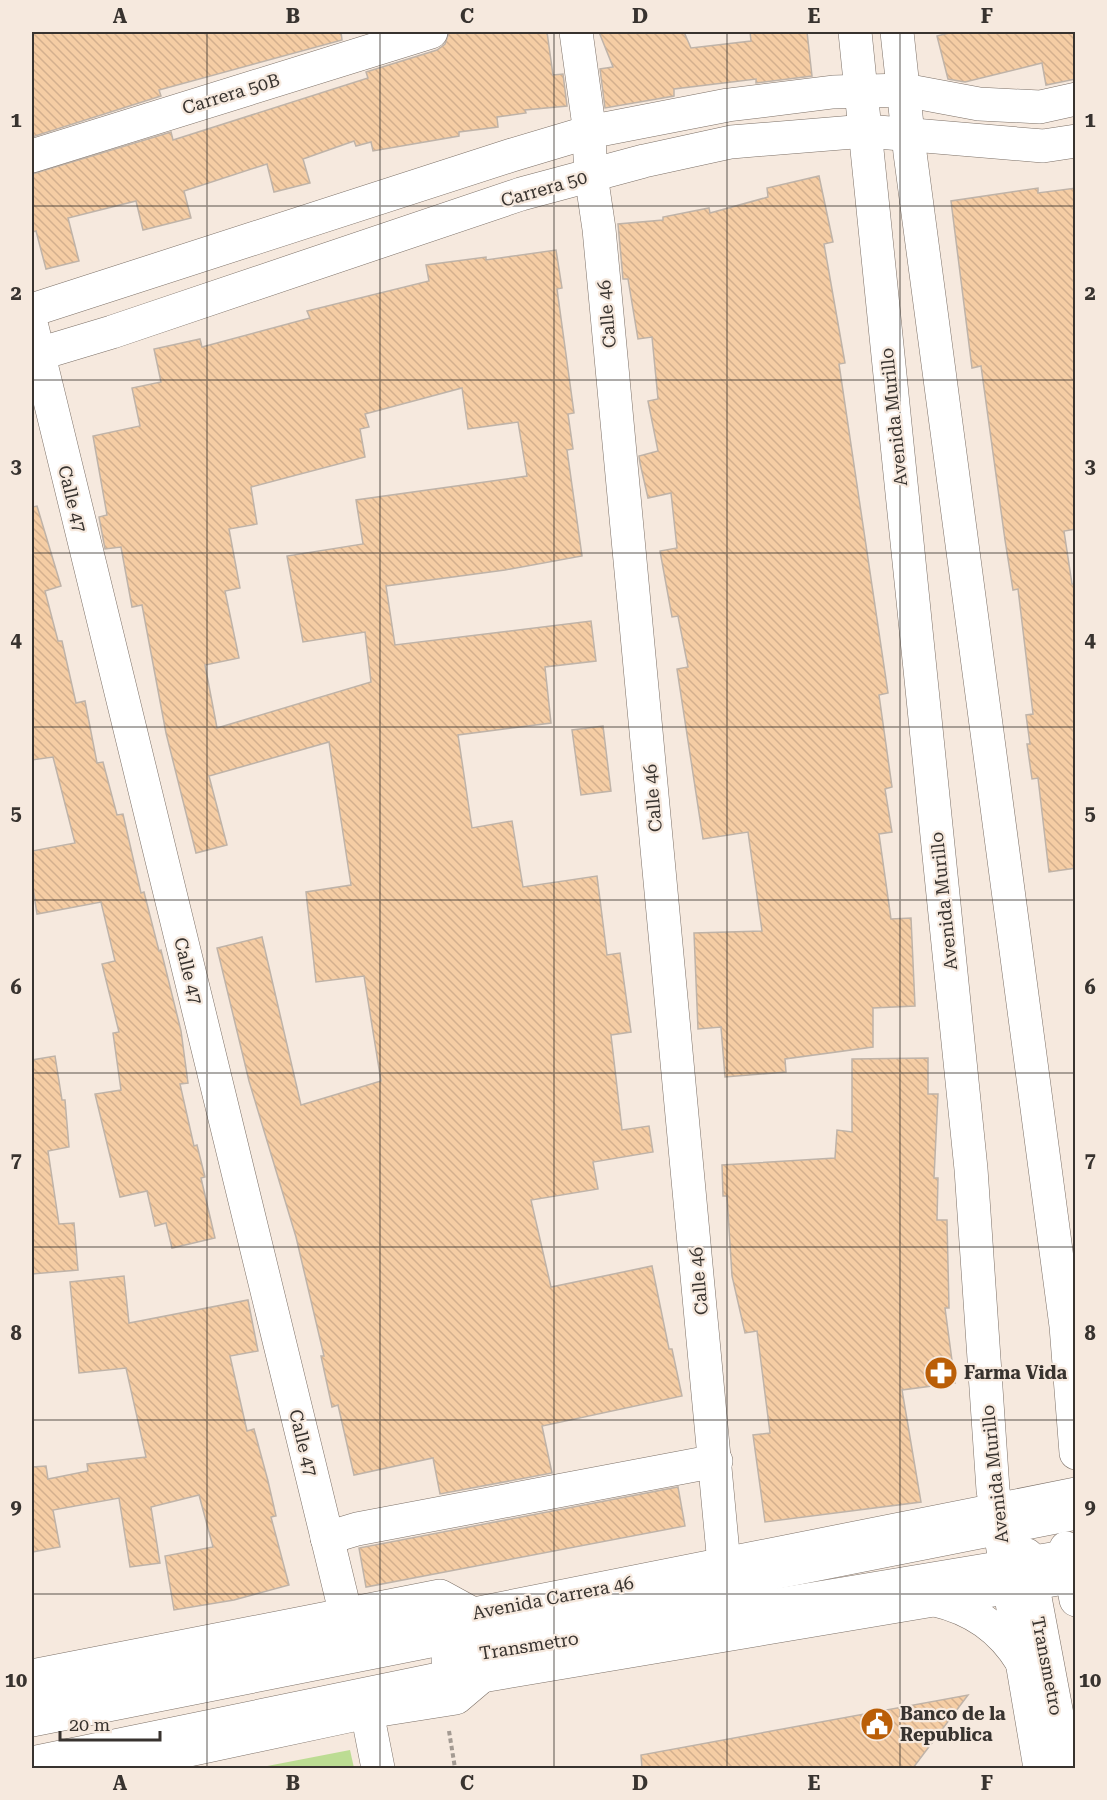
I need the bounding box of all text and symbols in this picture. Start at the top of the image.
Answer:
text: A [113,4,128,28]
text: B [286,4,300,28]
text: C [460,4,474,28]
text: D [632,4,648,28]
text: E [808,4,821,28]
text: F [981,4,993,28]
street label: Carrera 50B [180,69,282,118]
text: 1 [10,108,22,132]
text: 1 [1084,108,1096,132]
street label: Carrera 50 [498,166,589,211]
street label: Calle 46 [593,279,620,349]
text: 2 [10,281,22,305]
text: 2 [1084,281,1096,305]
street label: Avenida Murillo [876,347,911,487]
text: 3 [10,454,22,478]
text: 3 [1084,454,1096,478]
street label: Calle 47 [54,463,91,535]
text: 4 [10,628,22,652]
text: 4 [1084,628,1096,652]
street label: Calle 46 [639,763,666,833]
text: 5 [10,801,22,825]
text: 5 [1084,801,1096,825]
street label: Avenida Murillo [926,831,961,971]
street label: Calle 47 [170,935,207,1007]
text: 6 [10,975,22,999]
text: 6 [1084,975,1096,999]
text: 7 [10,1148,22,1172]
text: 7 [1084,1148,1096,1172]
street label: Calle 46 [685,1246,712,1316]
text: 8 [10,1321,22,1345]
text: 8 [1084,1321,1096,1345]
pharmacy icon: Farma Vida [923,1355,959,1391]
place label: Farma Vida [964,1362,1067,1383]
street label: Avenida Murillo [977,1404,1012,1544]
street label: Calle 47 [285,1407,322,1479]
text: 9 [10,1495,22,1519]
text: 9 [1084,1495,1096,1519]
street label: Avenida Carrera 46 [470,1572,635,1623]
street label: Transmetro [1028,1615,1067,1717]
street label: Transmetro [478,1627,580,1664]
text: 10 [5,1668,27,1692]
text: 10 [1079,1668,1101,1692]
place label: Banco de la Republica [900,1703,1006,1745]
scale bar [60,1704,160,1742]
public building icon: Banco de la Republica [859,1706,895,1742]
text: 20 m [69,1714,110,1735]
text: A [113,1771,128,1795]
text: B [286,1771,300,1795]
text: C [460,1771,474,1795]
text: D [632,1771,648,1795]
text: E [808,1771,821,1795]
text: F [981,1771,993,1795]

